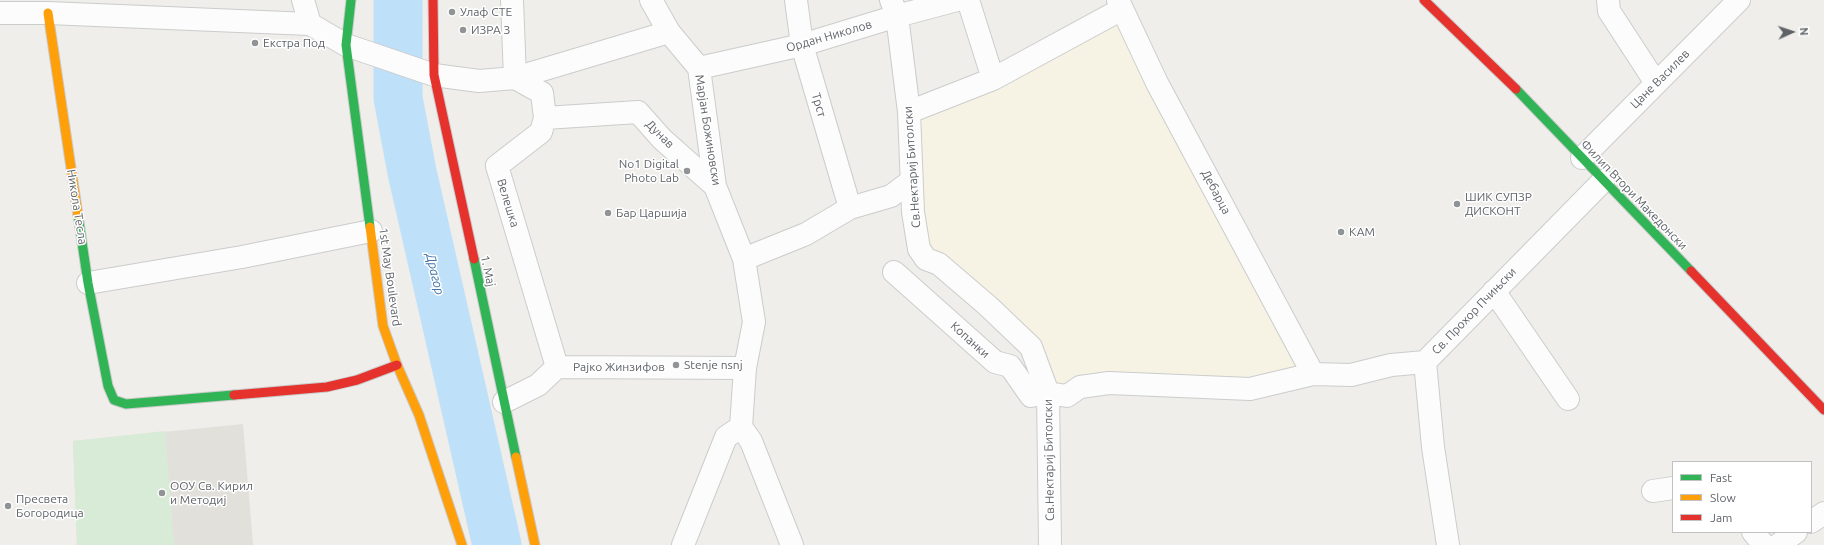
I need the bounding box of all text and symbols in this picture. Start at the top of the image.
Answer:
place label: Улаф СТЕ [460,5,512,19]
marker: Улаф СТЕ [447,7,457,17]
north arrow [1772,12,1812,52]
street label: Ордан Николов [785,17,873,55]
place label: ИЗРА З [471,23,510,37]
marker: ИЗРА З [458,25,468,35]
text: N [1798,27,1810,36]
place label: Екстра Под [263,36,325,50]
marker: Екстра Под [250,38,260,48]
street label: Цане Василев [1627,46,1693,112]
street label: Марјан Божиновски [692,73,724,187]
street label: Трст [809,91,829,119]
street label: Св.Нектариј Битолски [901,106,923,228]
street label: Дунав [643,117,677,151]
street label: Филип Втори Македонски [1578,137,1690,253]
place label: No1 Digital Photo Lab [619,157,679,185]
marker: No1 Digital Photo Lab [682,166,692,176]
street label: Дебарца [1198,167,1234,217]
street label: Никола Тесла [64,168,90,246]
street label: Велешка [494,177,522,229]
place label: ШИК СУПЗР ДИСКОНТ [1465,190,1532,218]
marker: ШИК СУПЗР ДИСКОНТ [1452,199,1462,209]
place label: Бар Царшија [616,206,687,220]
marker: Бар Царшија [603,208,613,218]
place label: KAM [1349,225,1375,239]
street label: 1st May Boulevard [376,227,404,327]
marker: KAM [1336,227,1346,237]
water label: Драгор [423,252,447,296]
street label: 1. Мај [478,254,498,288]
street label: Св. Прохор Пчињски [1429,265,1519,357]
street label: Копанки [948,319,992,361]
place label: Stenje nsnj [684,358,743,372]
street label: Рајко Жинзифов [573,360,665,374]
marker: Stenje nsnj [671,360,681,370]
street label: Св.Нектариј Битолски [1041,399,1057,521]
legend [1672,461,1812,533]
text: Fast [1710,471,1732,484]
place label: ООУ Св. Кирил и Методиј [170,479,253,507]
marker: ООУ Св. Кирил и Методиј [157,488,167,498]
text: Slow [1710,491,1736,504]
place label: Пресвета Богородица [16,492,84,520]
marker: Пресвета Богородица [3,501,13,511]
text: Jam [1710,511,1732,524]

